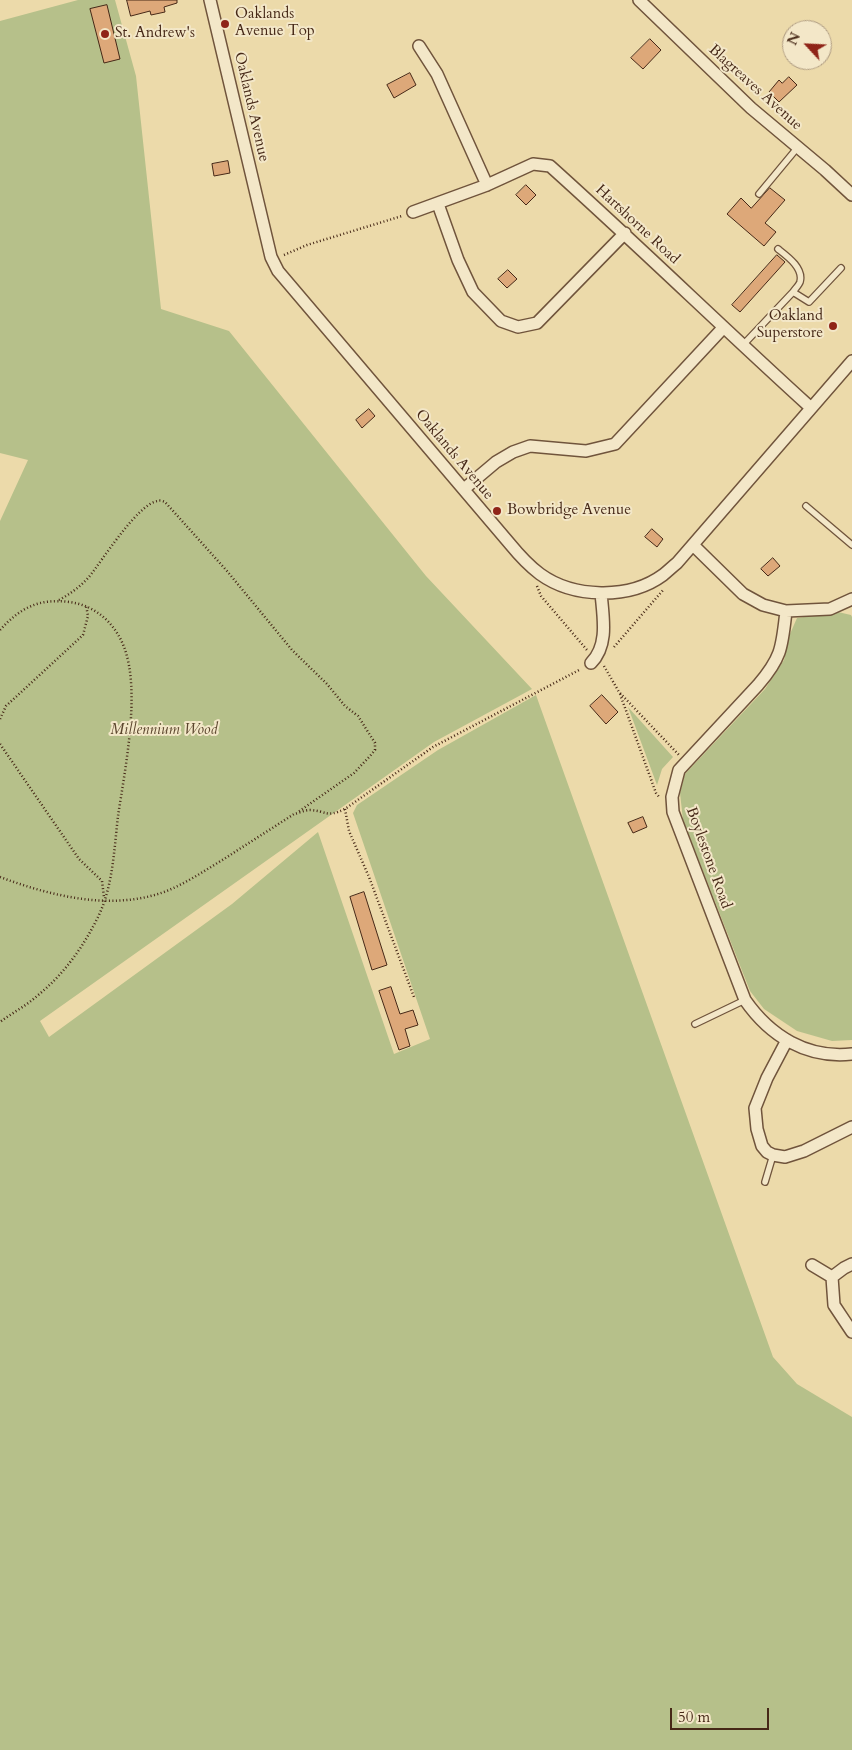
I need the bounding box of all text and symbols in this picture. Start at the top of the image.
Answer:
place label: Oaklands Avenue Top [235,6,315,41]
marker: Oaklands Avenue Top [219,18,231,30]
north arrow [782,20,832,70]
place label: St. Andrew's [115,25,195,43]
marker: St. Andrew's [99,28,111,40]
text: N [783,29,805,48]
street label: Blagreaves Avenue [704,41,806,135]
street label: Oaklands Avenue [230,50,272,164]
street label: Hartshorne Road [591,181,683,269]
place label: Oakland Superstore [757,308,823,343]
marker: Oakland Superstore [827,320,839,332]
street label: Oaklands Avenue [411,406,497,504]
place label: Bowbridge Avenue [507,502,631,520]
marker: Bowbridge Avenue [491,505,503,517]
park label: Millennium Wood [110,722,218,740]
street label: Boylestone Road [681,805,735,911]
scale bar [672,1698,771,1730]
text: 50 m [678,1707,710,1727]

